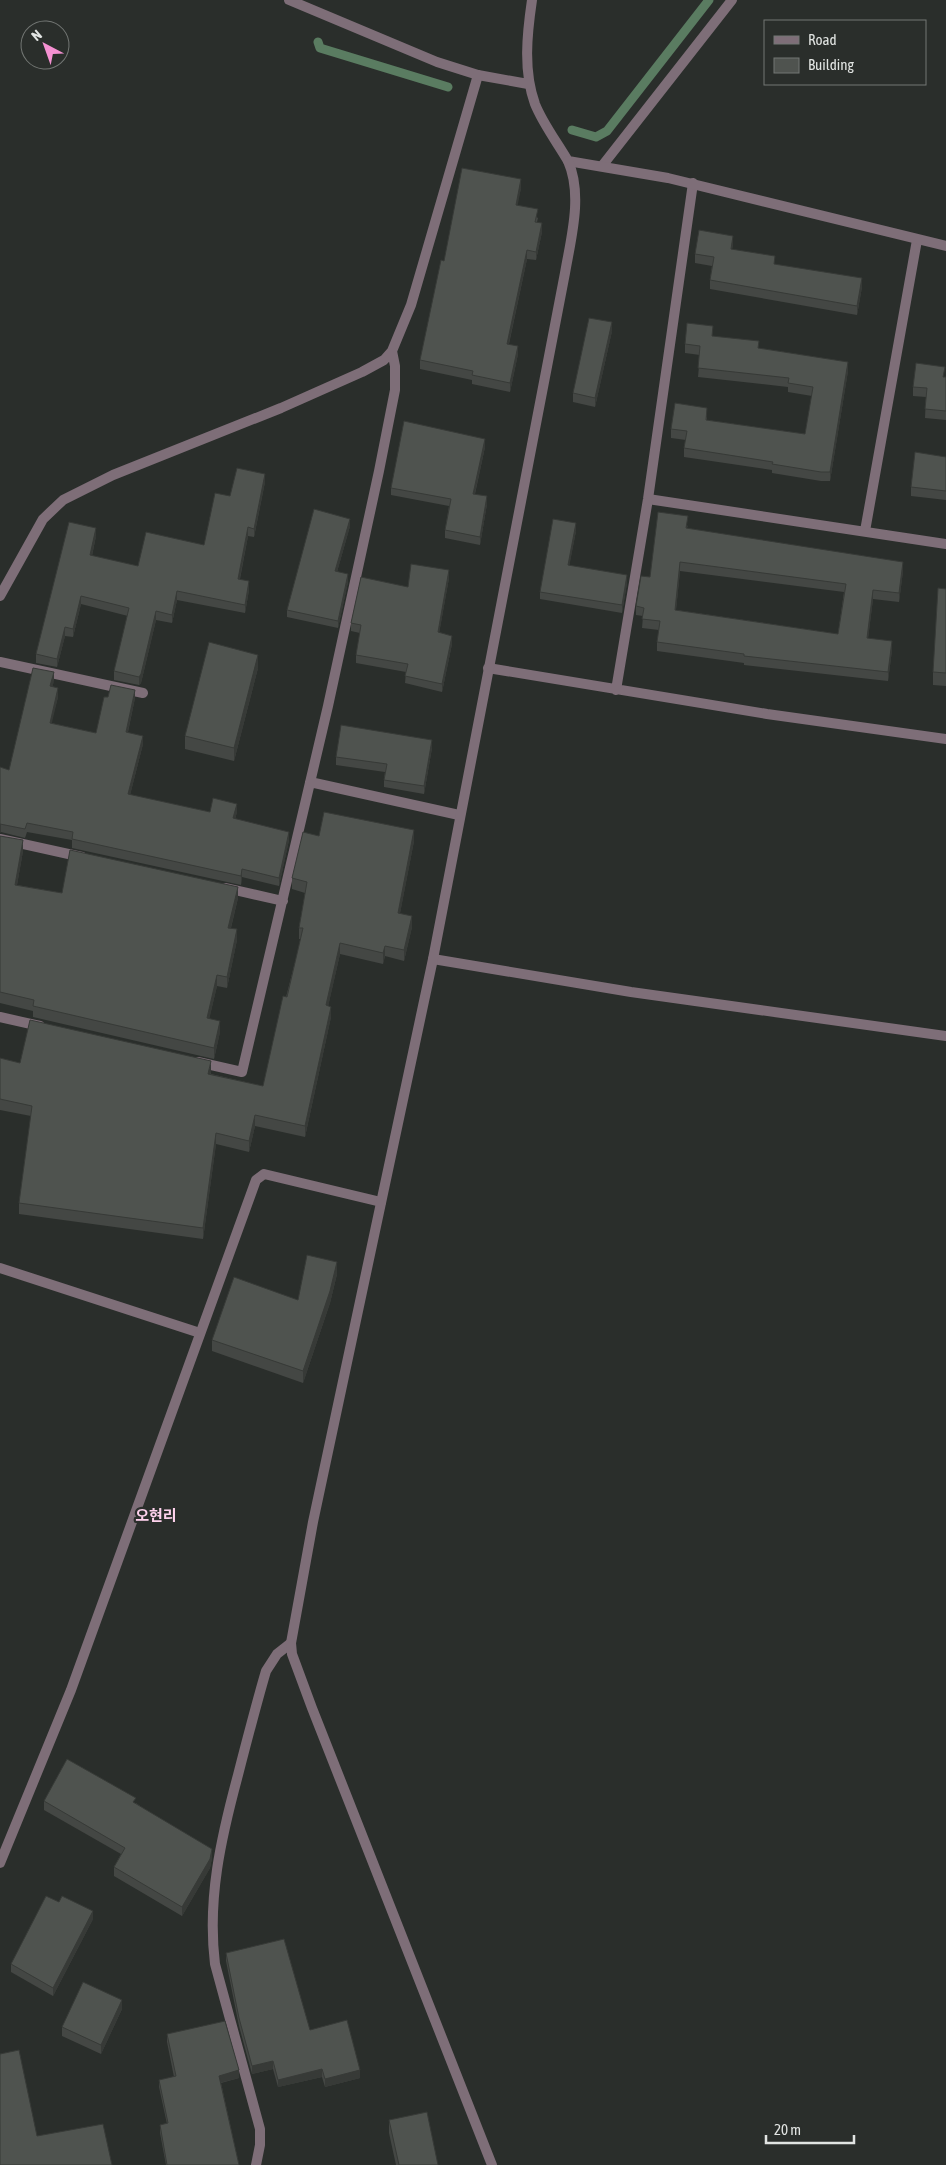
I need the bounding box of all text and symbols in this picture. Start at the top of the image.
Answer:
north arrow [20,20,70,70]
legend [764,20,926,85]
text: N [28,26,45,44]
text: Road [808,31,837,48]
text: Building [808,56,854,73]
district label: 오현리 [135,1507,177,1524]
scale bar [766,2112,854,2144]
text: 20 m [774,2121,801,2138]

